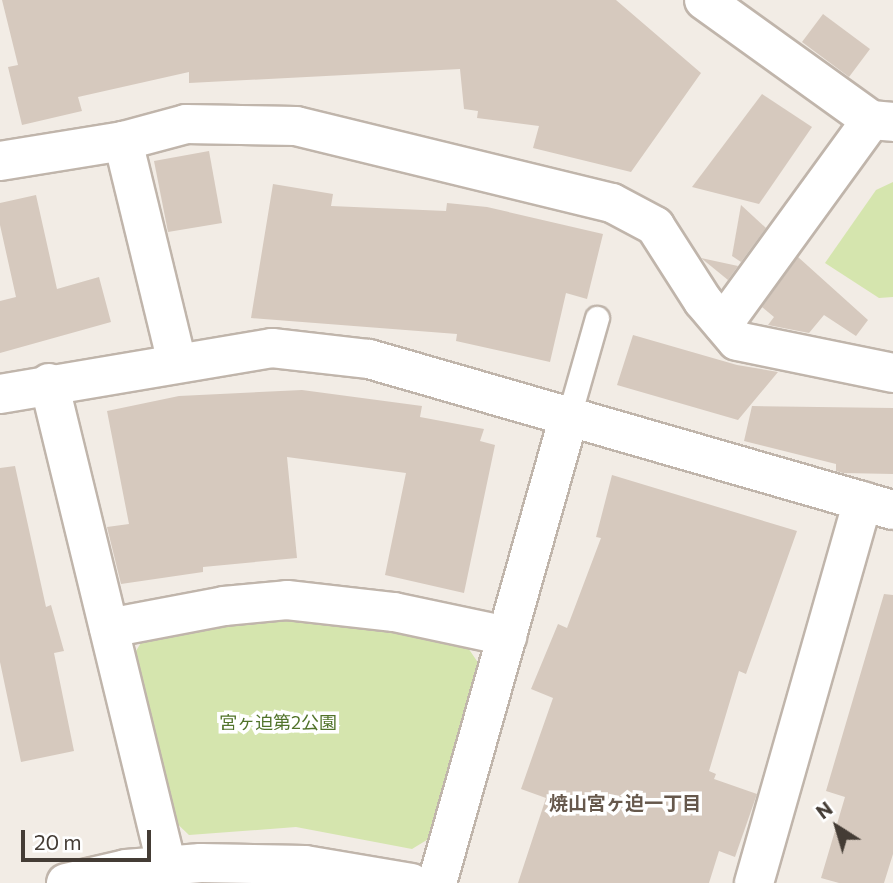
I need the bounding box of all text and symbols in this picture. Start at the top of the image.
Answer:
park label: 宮ヶ迫第2公園 [219,711,337,733]
district label: 焼山宮ヶ迫一丁目 [549,792,701,814]
north arrow [802,792,872,862]
text: N [811,796,837,823]
scale bar [24,816,154,860]
text: 20 m [34,829,82,854]

